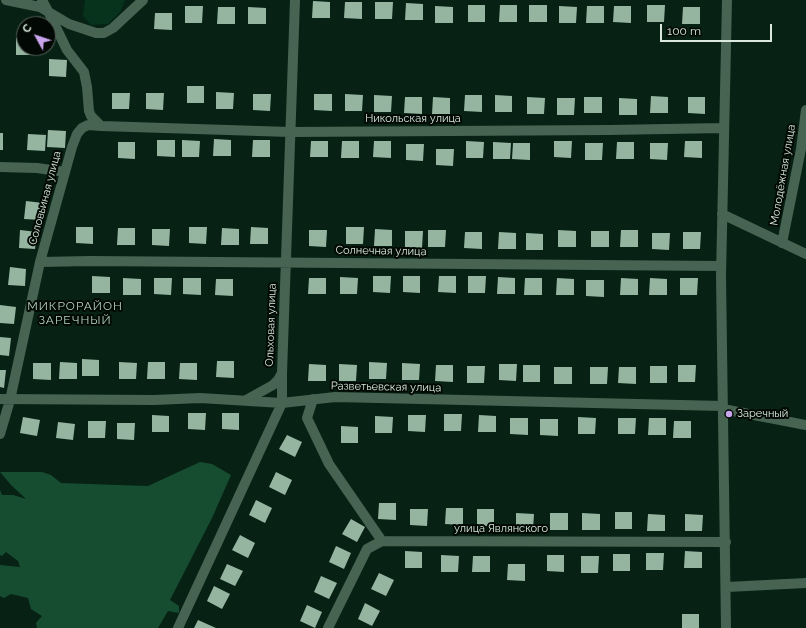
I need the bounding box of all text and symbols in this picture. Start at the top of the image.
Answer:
north arrow [16,16,56,56]
scale bar [662,16,774,42]
text: С [20,22,35,36]
text: 100 m [667,24,701,38]
street label: Никольская улица [365,112,461,126]
street label: Молодёжная улица [768,123,798,227]
street label: Соловьиная улица [26,150,64,246]
street label: Солнечная улица [335,244,427,258]
street label: Ольховая улица [263,283,279,367]
district label: МИКРОРАЙОН ЗАРЕЧНЫЙ [27,299,123,327]
street label: Разветьевская улица [331,379,441,395]
place label: Заречный [737,407,788,421]
marker: Заречный [724,409,734,419]
street label: улица Являнского [454,522,548,536]

